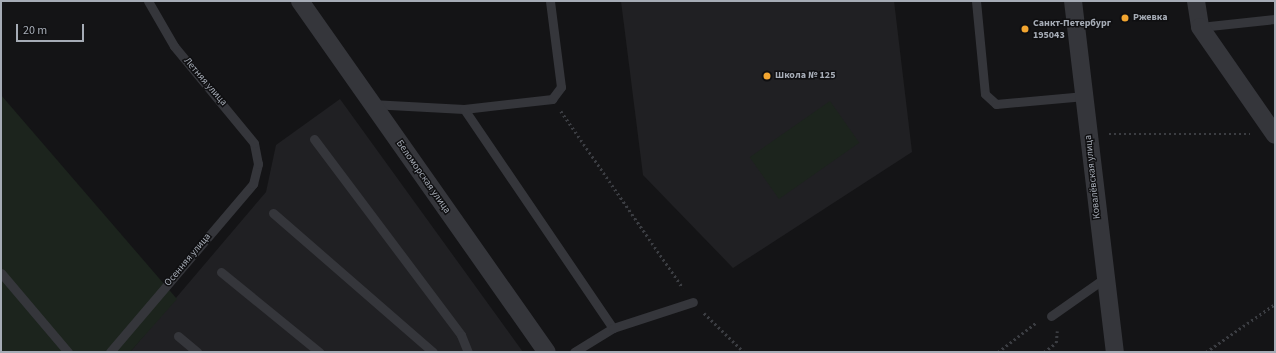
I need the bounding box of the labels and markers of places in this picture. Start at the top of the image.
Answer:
place label: Ржевка [1133,12,1167,24]
marker: Ржевка [1120,13,1130,23]
place label: Санкт-Петербург 195043 [1033,17,1111,40]
marker: Санкт-Петербург 195043 [1020,24,1030,34]
place label: Школа № 125 [775,70,835,82]
marker: Школа № 125 [762,71,772,81]

